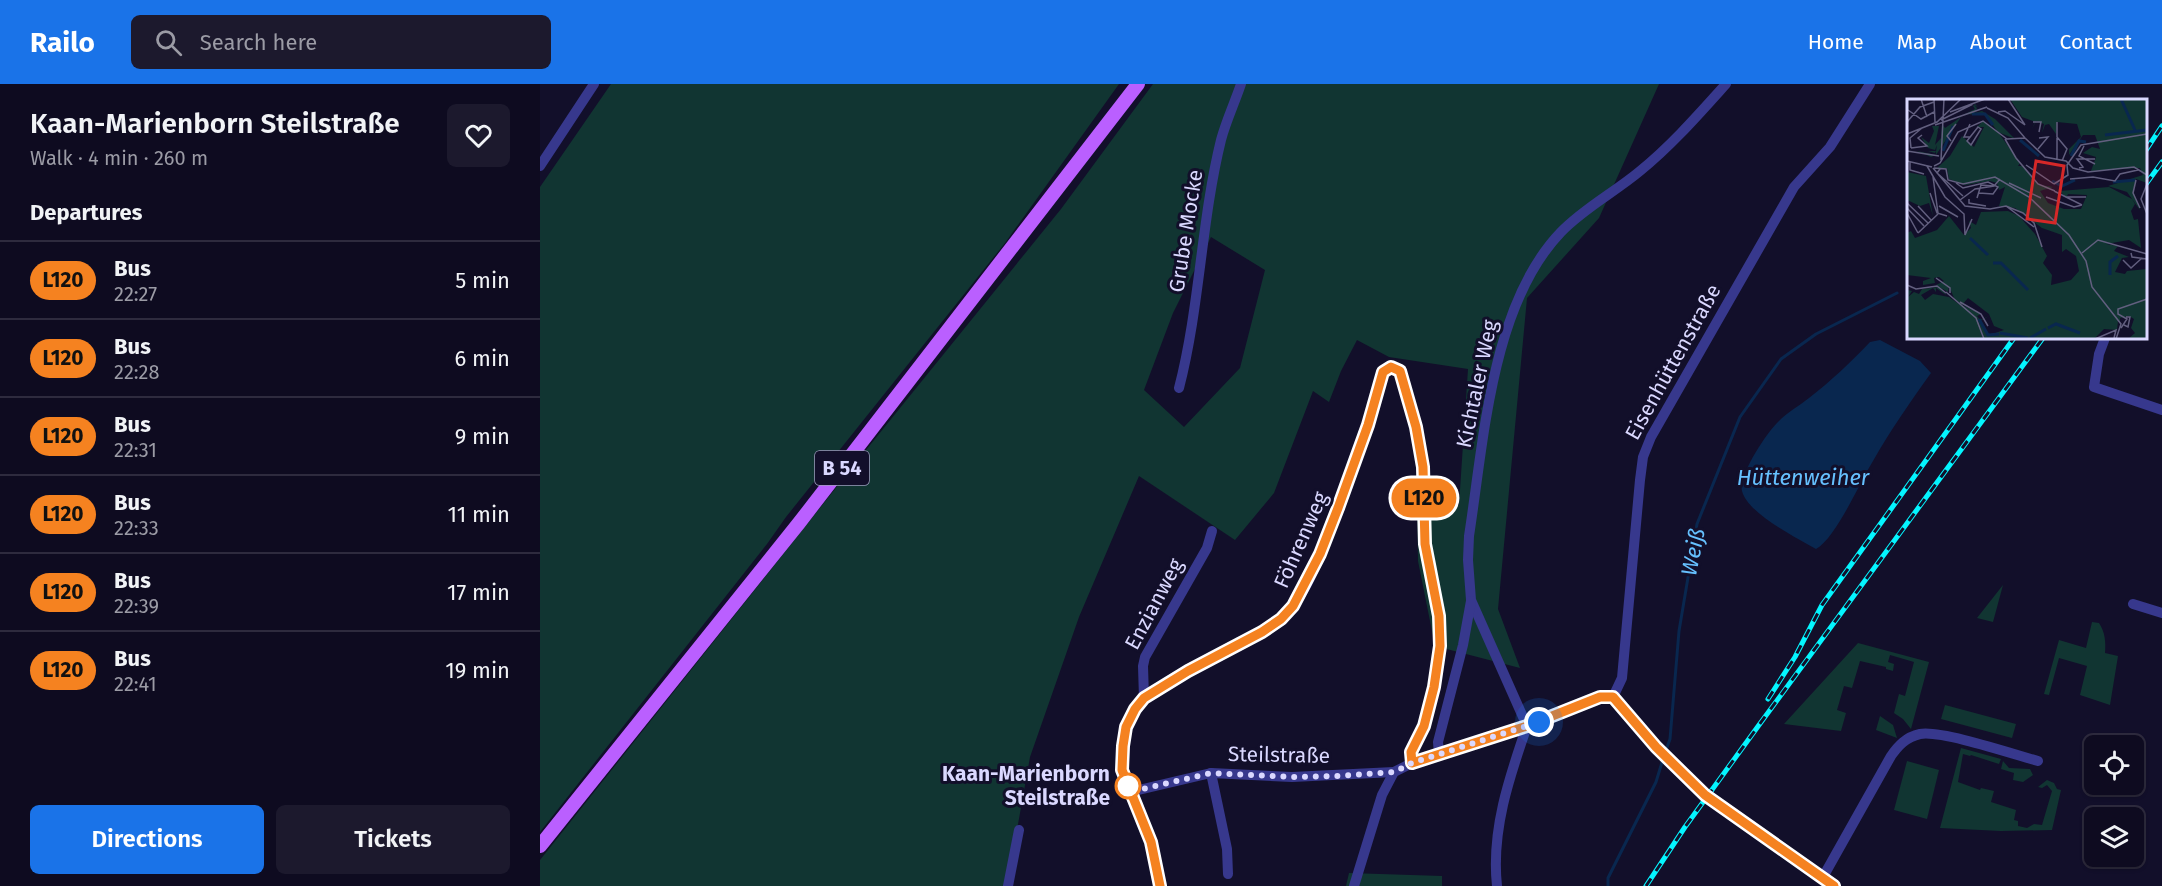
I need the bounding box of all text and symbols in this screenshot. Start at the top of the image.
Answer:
search box [131,15,551,69]
text: Railo [30,26,95,59]
icon: search [152,26,185,59]
text: Search here [200,29,317,56]
text: Home [1808,29,1864,55]
text: Map [1897,29,1937,55]
text: About [1970,29,2027,55]
text: Contact [2060,29,2132,55]
inset map [1907,99,2147,339]
button: heart [447,104,510,167]
text: Kaan-Marienborn Steilstraße [30,107,400,140]
text: Walk · 4 min · 260 m [30,146,208,170]
street label: Grube Mocke [1163,168,1209,294]
text: Departures [30,199,142,226]
text: Bus [114,255,151,282]
text: L120 [42,267,84,293]
text: 5 min [455,267,510,294]
street label: Eisenhüttenstraße [1619,280,1727,444]
text: 22:27 [114,282,157,306]
street label: Kichtaler Weg [1451,318,1503,450]
text: Bus [114,333,151,360]
text: L120 [42,345,84,371]
text: 6 min [454,345,510,372]
text: 22:28 [114,360,160,384]
text: Bus [114,411,151,438]
text: L120 [42,423,84,449]
text: 9 min [455,423,510,450]
text: 22:31 [114,438,157,462]
road number: B 54 [815,451,869,485]
water label: Hüttenweiher [1737,464,1870,491]
line badge: L120 [1382,478,1466,518]
text: L120 [1403,485,1445,511]
street label: Föhrenweg [1268,488,1334,592]
text: Bus [114,489,151,516]
text: L120 [42,501,84,527]
text: 11 min [447,501,510,528]
text: 22:33 [114,516,159,540]
water label: Weiß [1675,526,1711,578]
street label: Enzianweg [1119,554,1189,654]
text: Bus [114,567,151,594]
text: L120 [42,579,84,605]
text: 17 min [447,579,510,606]
text: 22:39 [114,594,159,618]
text: Bus [114,645,151,672]
text: L120 [42,657,84,683]
text: 19 min [445,657,510,684]
text: 22:41 [114,672,157,696]
your location [1524,707,1554,737]
map controls [2084,735,2144,867]
button: locate [2084,735,2144,795]
street label: Steilstraße [1228,741,1330,769]
place label: Kaan-Marienborn Steilstraße [942,761,1110,811]
marker: Kaan-Marienborn Steilstraße [1115,773,1141,799]
button: Directions [30,805,264,874]
button: Tickets [276,805,510,874]
button: layers [2084,807,2144,867]

